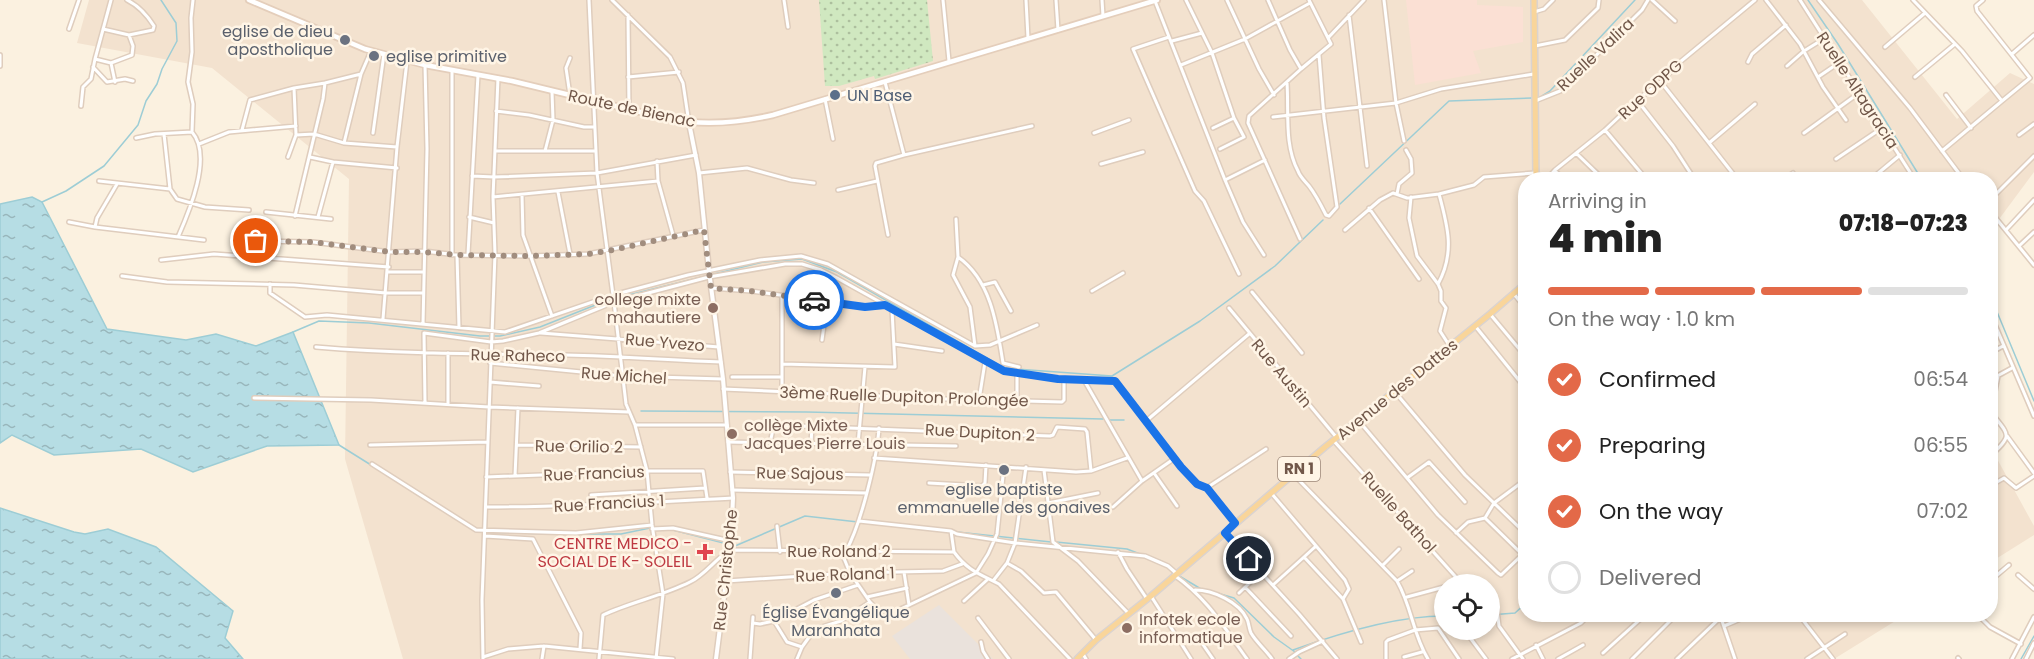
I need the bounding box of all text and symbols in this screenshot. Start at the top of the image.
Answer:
street label: Ruelle Valira [1552,12,1639,96]
place label: eglise de dieu apostholique [222,20,333,61]
street label: Ruelle Altagracia [1811,27,1904,153]
marker: eglise de dieu apostholique [338,33,352,47]
place label: eglise primitive [386,45,507,68]
marker: eglise primitive [367,49,381,63]
street label: Rue ODPG [1613,54,1688,125]
street label: Route de Bienac [566,84,698,133]
place label: UN Base [847,84,912,107]
marker: UN Base [828,88,842,102]
text: Arriving in [1548,187,1647,215]
text: 07:18–07:23 [1839,208,1968,239]
text: 4 min [1548,211,1663,266]
pin [230,215,281,266]
icon: bag [239,224,272,257]
courier [784,270,844,330]
icon: car [798,284,831,317]
place label: college mixte mahautiere [594,288,701,329]
marker: college mixte mahautiere [706,301,720,315]
text: On the way · 1.0 km [1548,305,1735,333]
street label: Rue Yvezo [624,328,706,357]
street label: Avenue des Dattes [1332,333,1463,445]
street label: Rue Austin [1246,334,1317,413]
street label: Rue Raheco [470,343,566,368]
street label: Rue Michel [580,361,668,390]
icon: check [1548,363,1581,396]
text: Confirmed [1599,364,1716,395]
text: 06:54 [1913,365,1968,393]
street label: 3ème Ruelle Dupiton Prolongée [779,381,1029,412]
place label: collège Mixte Jacques Pierre Louis [744,414,906,455]
street label: Rue Dupiton 2 [924,418,1036,447]
marker: collège Mixte Jacques Pierre Louis [725,427,739,441]
icon: check [1548,429,1581,462]
text: Preparing [1599,430,1706,461]
text: 06:55 [1913,431,1968,459]
street label: Rue Orilio 2 [535,434,623,459]
road number: RN 1 [1278,457,1320,481]
street label: Rue Francius [543,460,645,487]
street label: Rue Sajous [756,461,844,486]
marker: eglise baptiste emmanuelle des gonaives [997,463,1011,477]
street label: Ruelle Bathol [1356,466,1442,558]
place label: eglise baptiste emmanuelle des gonaives [898,478,1110,519]
street label: Rue Francius 1 [553,489,665,518]
icon: check [1548,495,1581,528]
text: On the way [1599,496,1723,527]
text: 07:02 [1916,497,1968,525]
street label: Rue Christophe [708,508,743,632]
place label: CENTRE MEDICO - SOCIAL DE K- SOLEIL [537,532,692,573]
pin [1223,533,1274,584]
street label: Rue Roland 2 [787,540,891,563]
icon: home [1232,542,1265,575]
marker: CENTRE MEDICO - SOCIAL DE K- SOLEIL [696,543,714,561]
street label: Rue Roland 1 [795,561,895,588]
text: Delivered [1599,562,1702,593]
map controls [1434,574,1500,640]
button: locate [1434,574,1500,640]
marker: Église Évangélique Maranhata [829,586,843,600]
place label: Église Évangélique Maranhata [762,601,910,642]
place label: Infotek ecole informatique [1139,608,1243,649]
marker: Infotek ecole informatique [1120,621,1134,635]

